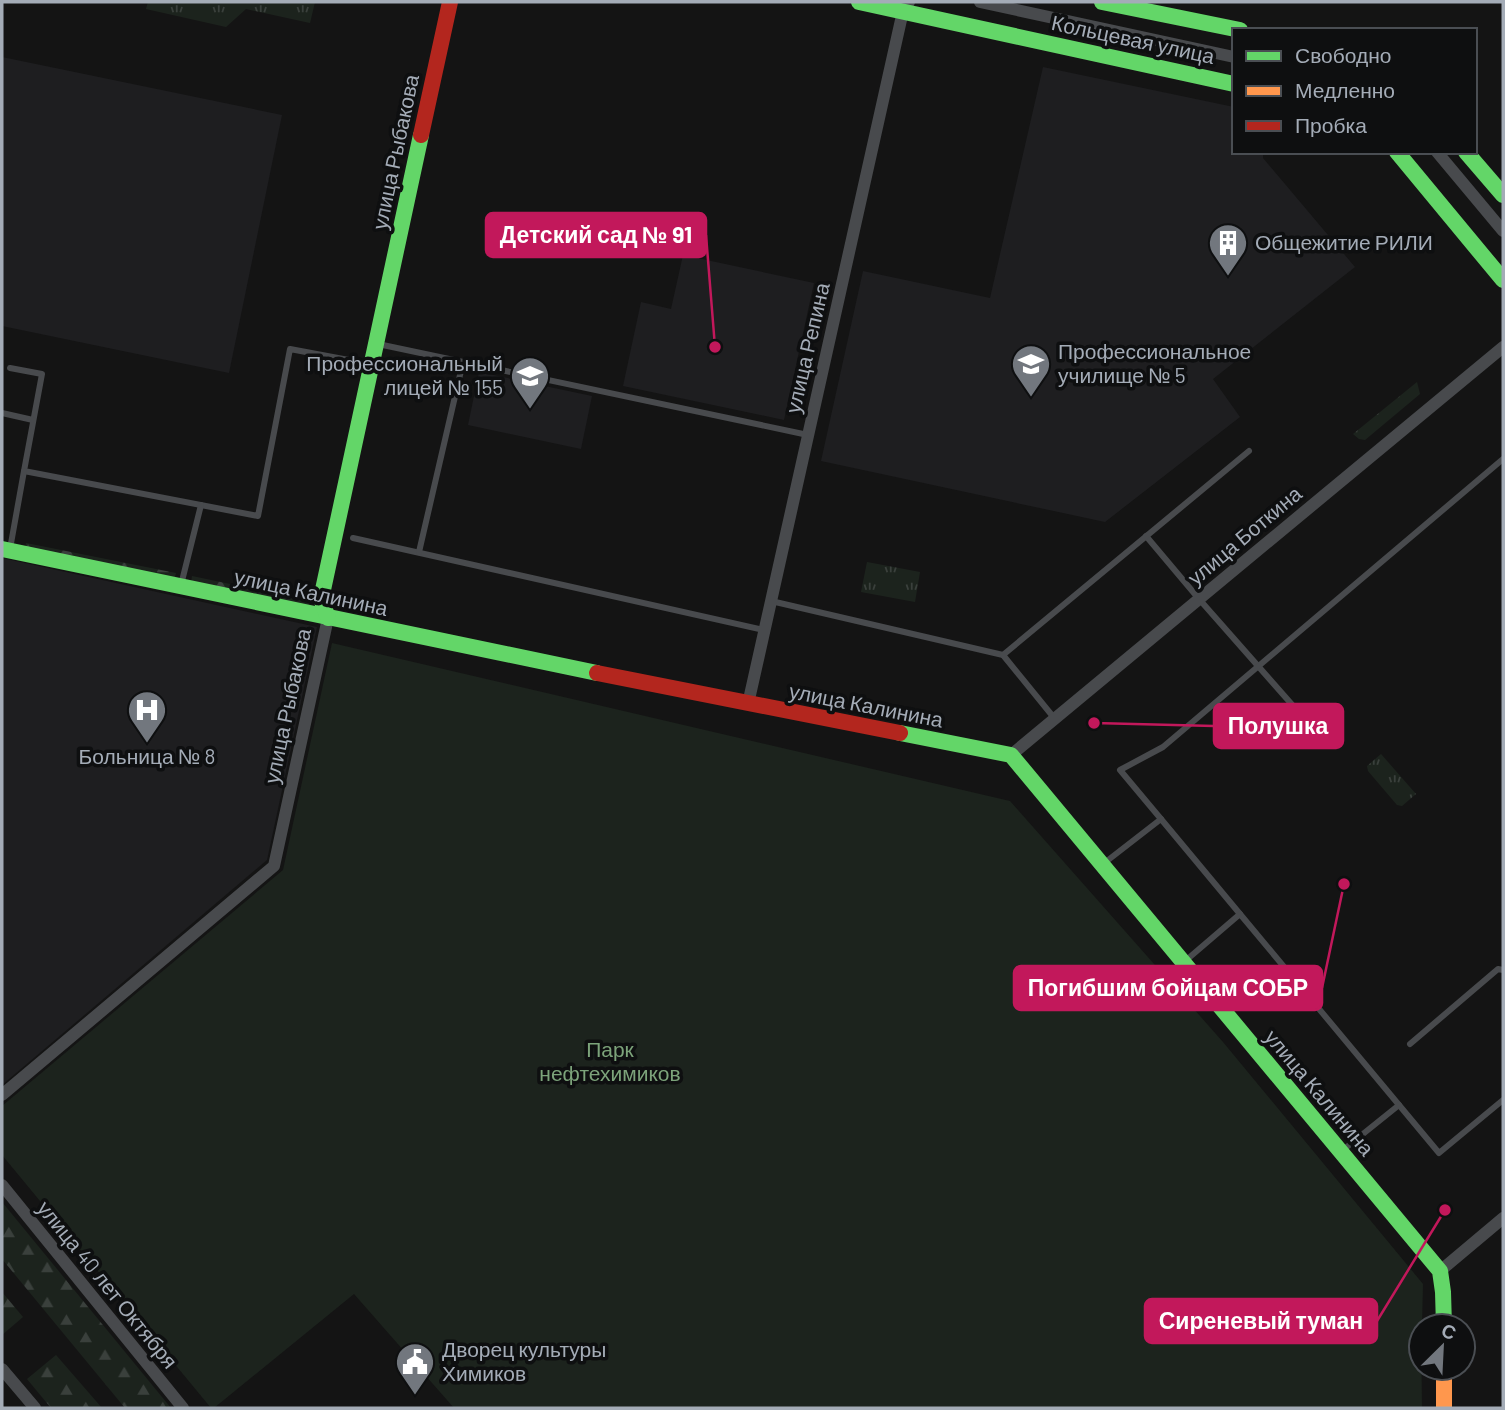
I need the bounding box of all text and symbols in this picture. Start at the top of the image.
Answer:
street label: Кольцевая улица [1050,9,1217,68]
legend [1232,28,1477,154]
text: Свободно [1295,42,1392,67]
street label: улица Рыбакова [366,72,423,232]
text: Медленно [1295,77,1395,102]
text: Пробка [1295,112,1367,137]
callout: Детский сад № 91 [486,213,706,257]
text: Детский сад № 91 [500,220,692,248]
building icon: Общежитие РИЛИ [1207,222,1249,277]
place label: Общежитие РИЛИ [1255,229,1433,254]
street label: улица Репина [779,280,834,415]
place label: Профессиональное училище № 5 [1058,338,1251,387]
school or university icon: Профессиональное училище № 5 [1010,343,1052,398]
place label: Профессиональный лицей № 155 [306,350,503,399]
school or university icon: Профессиональный лицей № 155 [509,355,551,410]
street label: улица Боткина [1182,480,1306,590]
street label: улица Калинина [232,563,391,620]
street label: улица Рыбакова [258,626,315,786]
street label: улица Калинина [787,677,946,732]
hospital icon: Больница № 8 [126,689,168,744]
callout: Полушка [1214,704,1343,748]
text: Полушка [1228,711,1328,739]
place label: Больница № 8 [78,743,216,768]
callout: Погибшим бойцам СОБР [1014,966,1322,1010]
text: Погибшим бойцам СОБР [1028,973,1308,1001]
street label: улица Калинина [1260,1024,1380,1160]
park label: Парк нефтехимиков [539,1036,681,1085]
street label: улица 40 лет Октября [33,1195,183,1373]
callout: Сиреневый туман [1145,1299,1377,1343]
text: Сиреневый туман [1159,1306,1363,1334]
north arrow [1407,1312,1477,1382]
text: С [1438,1318,1460,1344]
place label: Дворец культуры Химиков [442,1336,606,1385]
public building icon: Дворец культуры Химиков [394,1341,436,1396]

